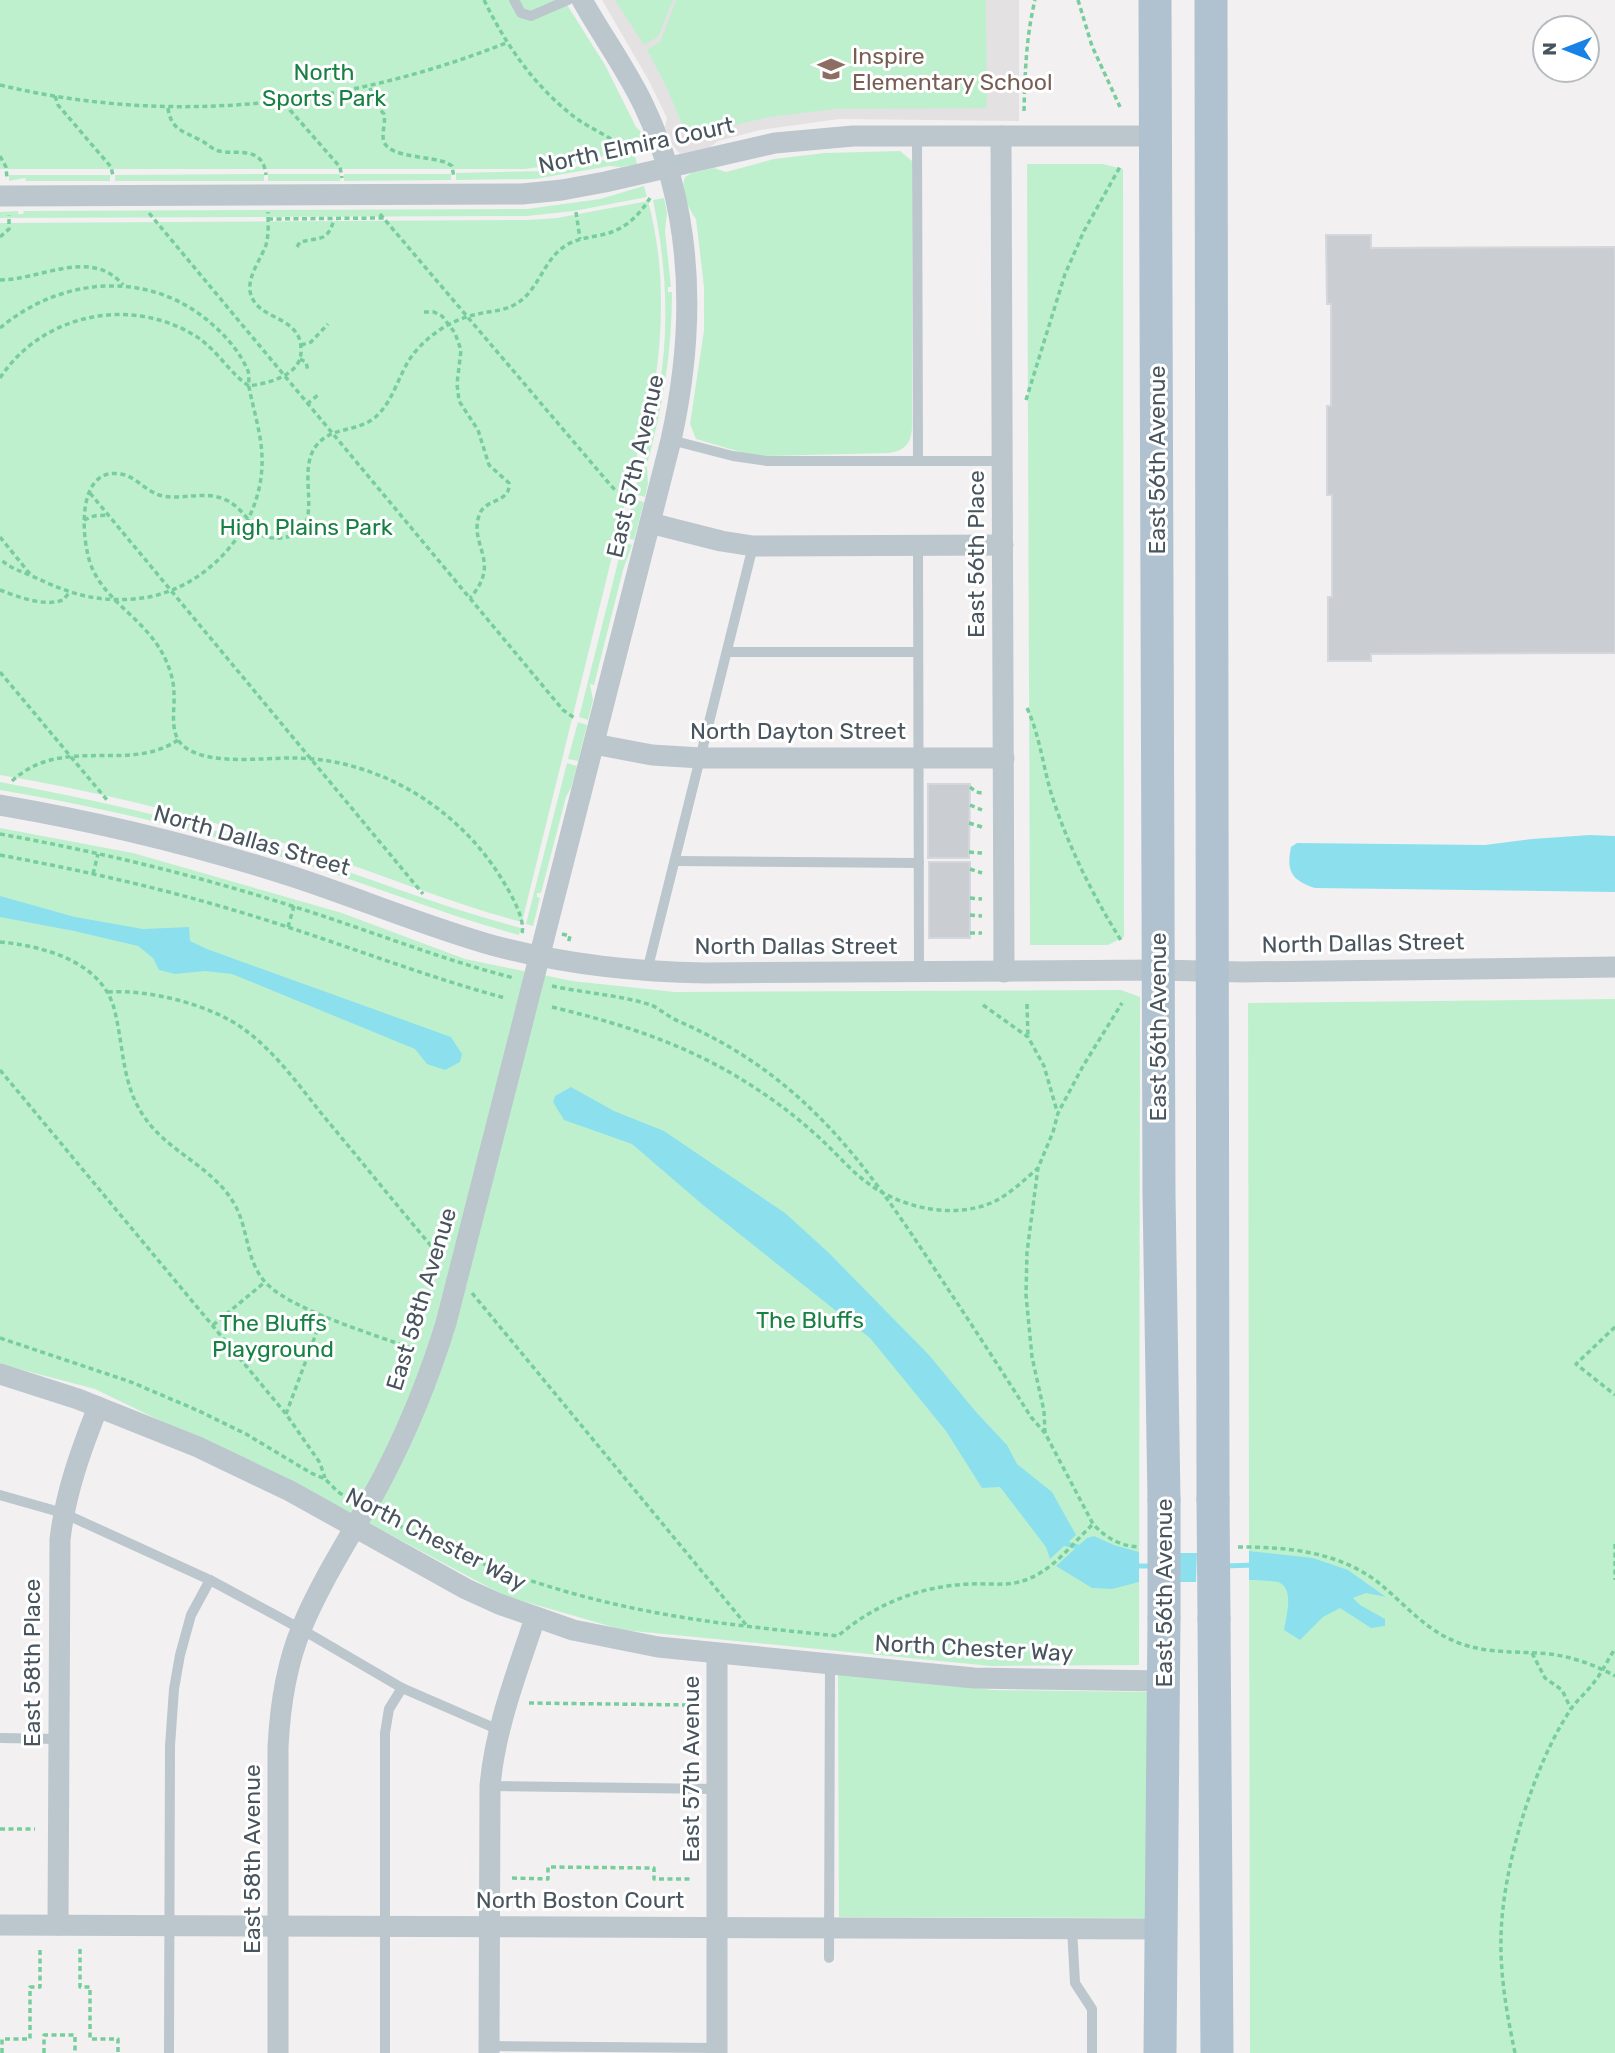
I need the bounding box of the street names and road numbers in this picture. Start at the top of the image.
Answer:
street label: North Elmira Court [536,111,736,179]
street label: East 56th Avenue [1143,365,1171,555]
street label: East 57th Avenue [600,372,670,560]
street label: East 56th Place [962,470,990,638]
street label: North Dayton Street [690,717,906,745]
street label: North Dallas Street [151,799,353,881]
street label: North Dallas Street [1261,927,1465,959]
street label: North Dallas Street [695,932,897,960]
street label: East 56th Avenue [1144,932,1172,1122]
street label: East 58th Avenue [380,1204,462,1394]
street label: North Chester Way [341,1481,531,1597]
street label: East 56th Avenue [1150,1498,1178,1688]
street label: East 58th Place [18,1579,46,1747]
street label: North Chester Way [874,1629,1074,1667]
street label: East 57th Avenue [677,1675,705,1863]
street label: East 58th Avenue [238,1764,266,1954]
street label: North Boston Court [476,1886,684,1914]

